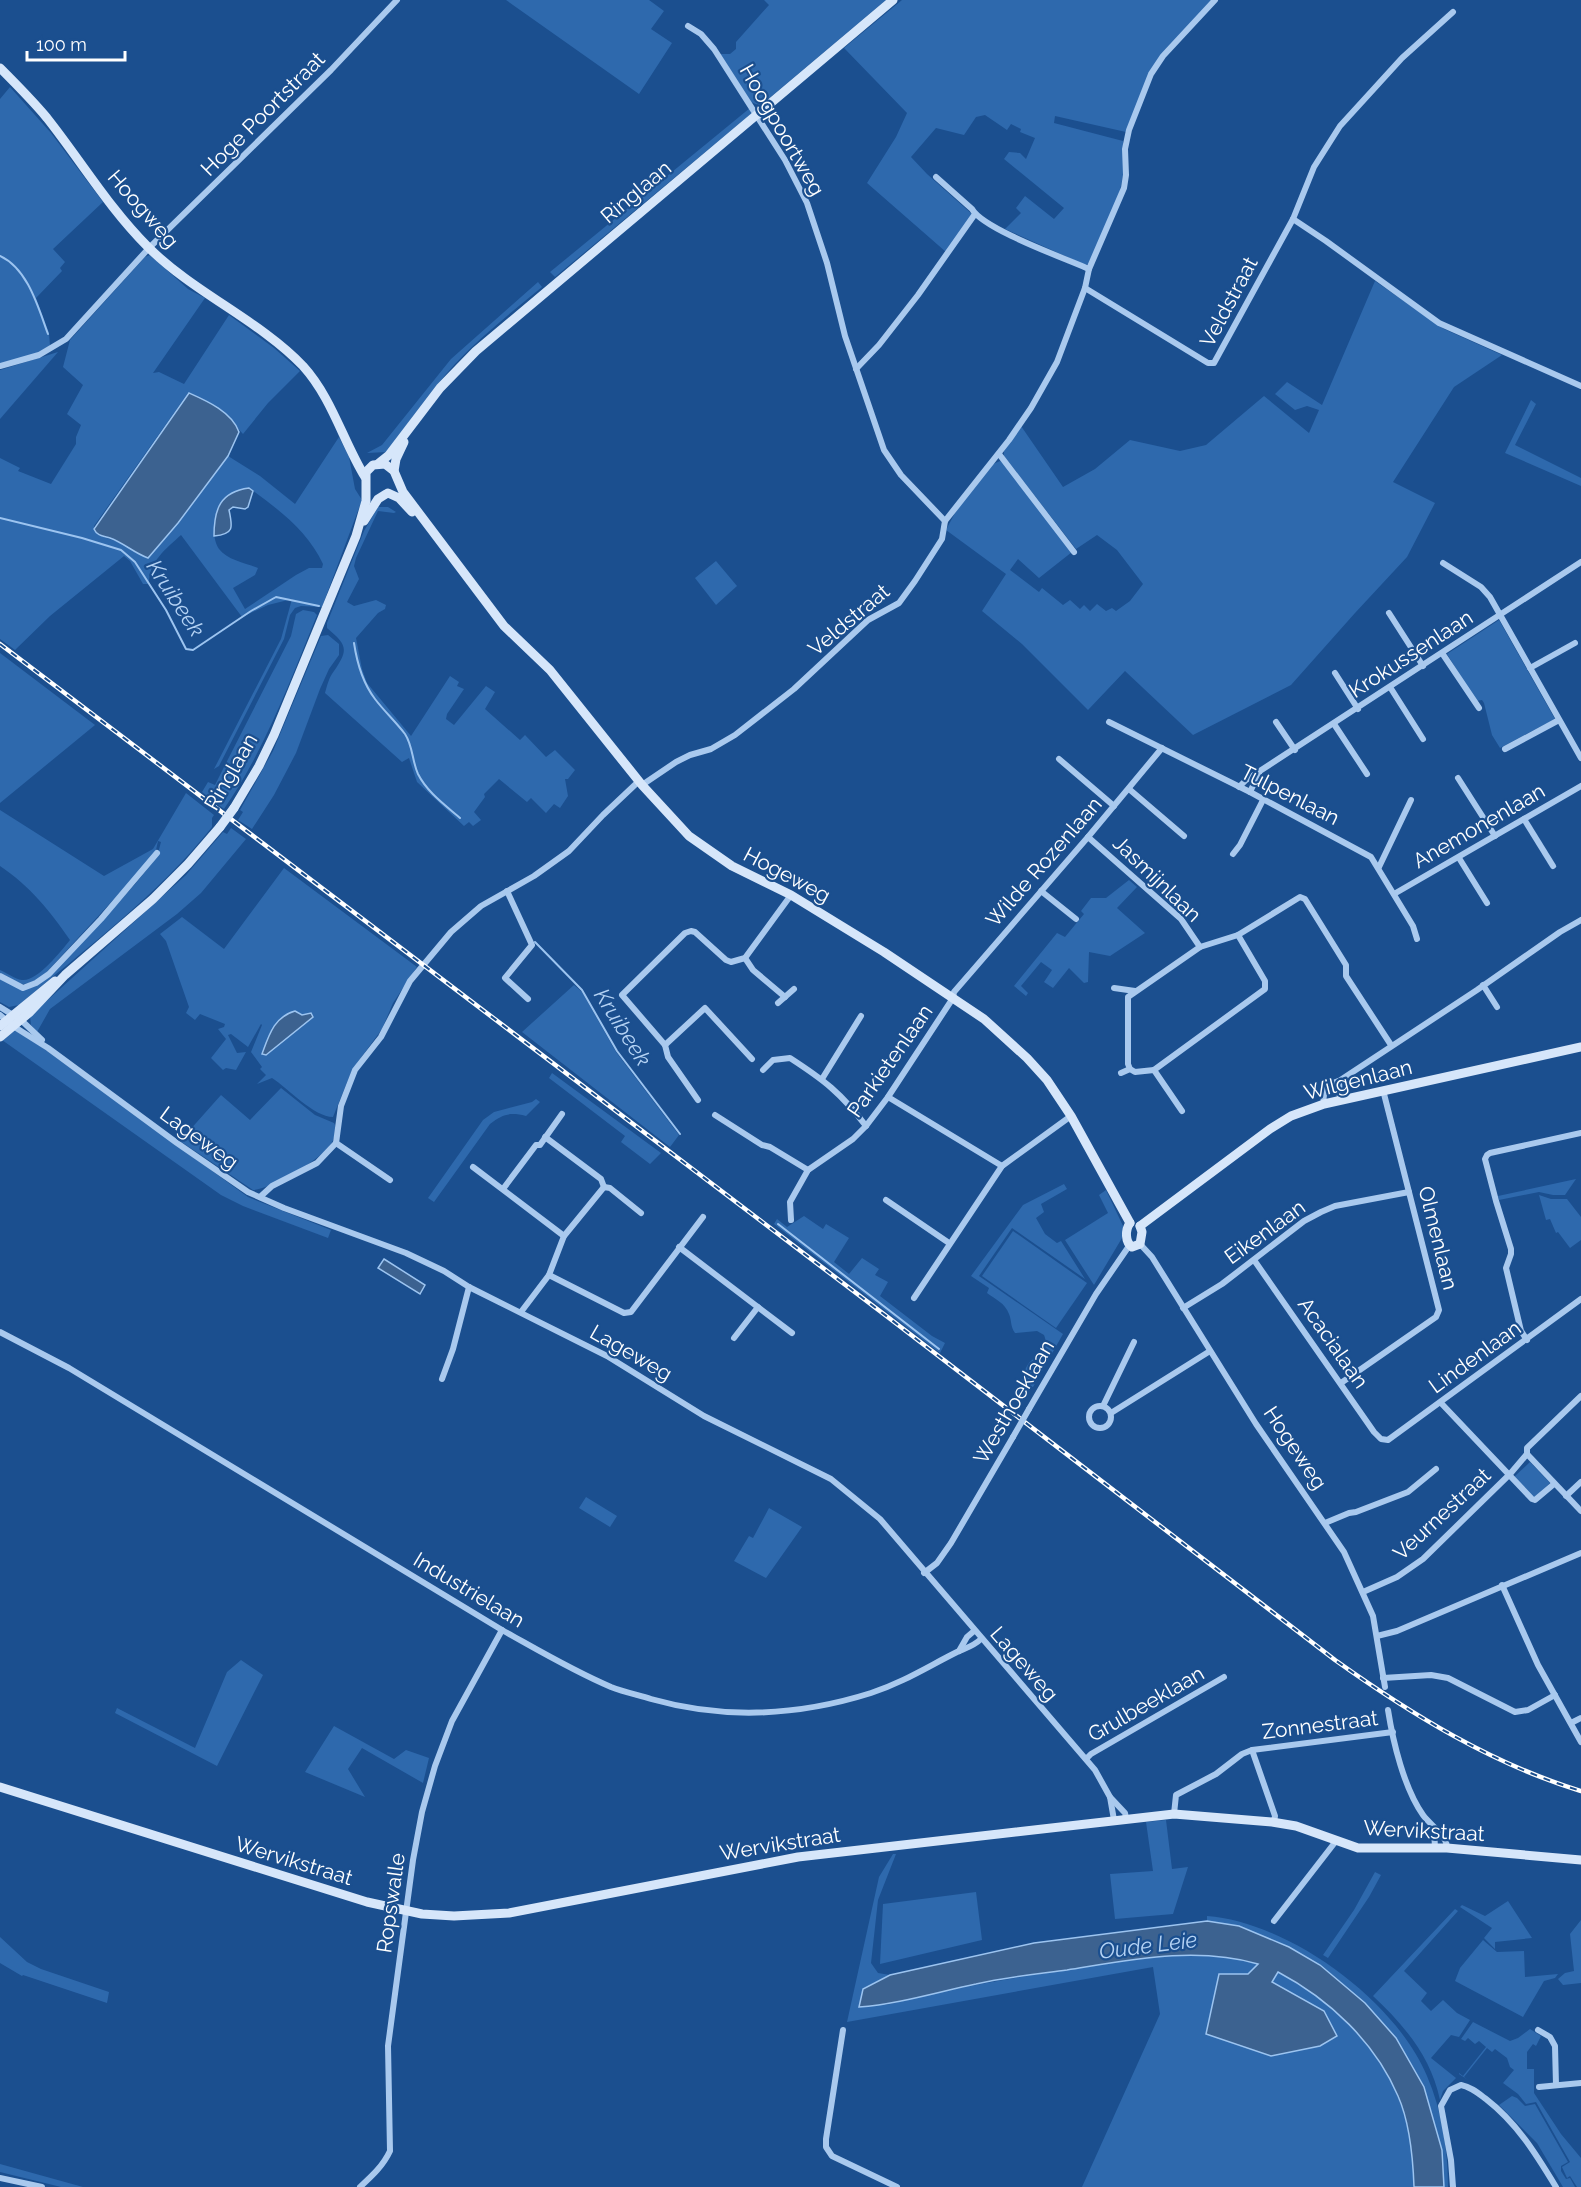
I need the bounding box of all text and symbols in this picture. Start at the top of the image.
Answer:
scale bar [27,24,124,62]
text: 100 m [36,34,87,55]
street label: Hoge Poortstraat [195,46,330,181]
street label: Hoogpoortweg [735,60,830,200]
street label: Ringlaan [595,155,676,228]
street label: Hoogweg [103,165,184,253]
street label: Veldstraat [1194,252,1263,351]
water label: Kruibeek [142,555,211,642]
street label: Veldstraat [803,578,894,661]
street label: Krokussenlaan [1344,604,1477,703]
street label: Ringlaan [199,729,262,814]
street label: Tulpenlaan [1237,759,1344,830]
street label: Anemonenlaan [1408,778,1549,873]
street label: Wilde Rozenlaan [980,792,1107,932]
street label: Jasmijnlaan [1108,830,1207,927]
street label: Hogeweg [740,841,835,908]
water label: Kruibeek [589,983,657,1071]
street label: Parkietenlaan [842,999,938,1122]
street label: Wilgenlaan [1301,1054,1415,1105]
street label: Lageweg [155,1101,243,1174]
street label: Olmenlaan [1414,1183,1463,1292]
street label: Eikenlaan [1220,1194,1310,1269]
street label: Acacialaan [1293,1292,1374,1393]
street label: Lindenlaan [1424,1315,1526,1398]
street label: Lageweg [586,1319,677,1386]
street label: Westhoeklaan [968,1335,1059,1468]
street label: Hogeweg [1259,1401,1332,1494]
street label: Veurnestraat [1388,1462,1496,1565]
street label: Industrielaan [409,1547,529,1633]
street label: Lageweg [985,1621,1064,1706]
street label: Grulbeeklaan [1083,1660,1208,1747]
street label: Zonnestraat [1261,1705,1379,1744]
street label: Wervikstraat [1363,1815,1485,1846]
street label: Wervikstraat [718,1822,842,1865]
street label: Wervikstraat [232,1831,356,1890]
street label: Ropswalle [371,1851,410,1955]
water label: Oude Leie [1097,1926,1199,1964]

